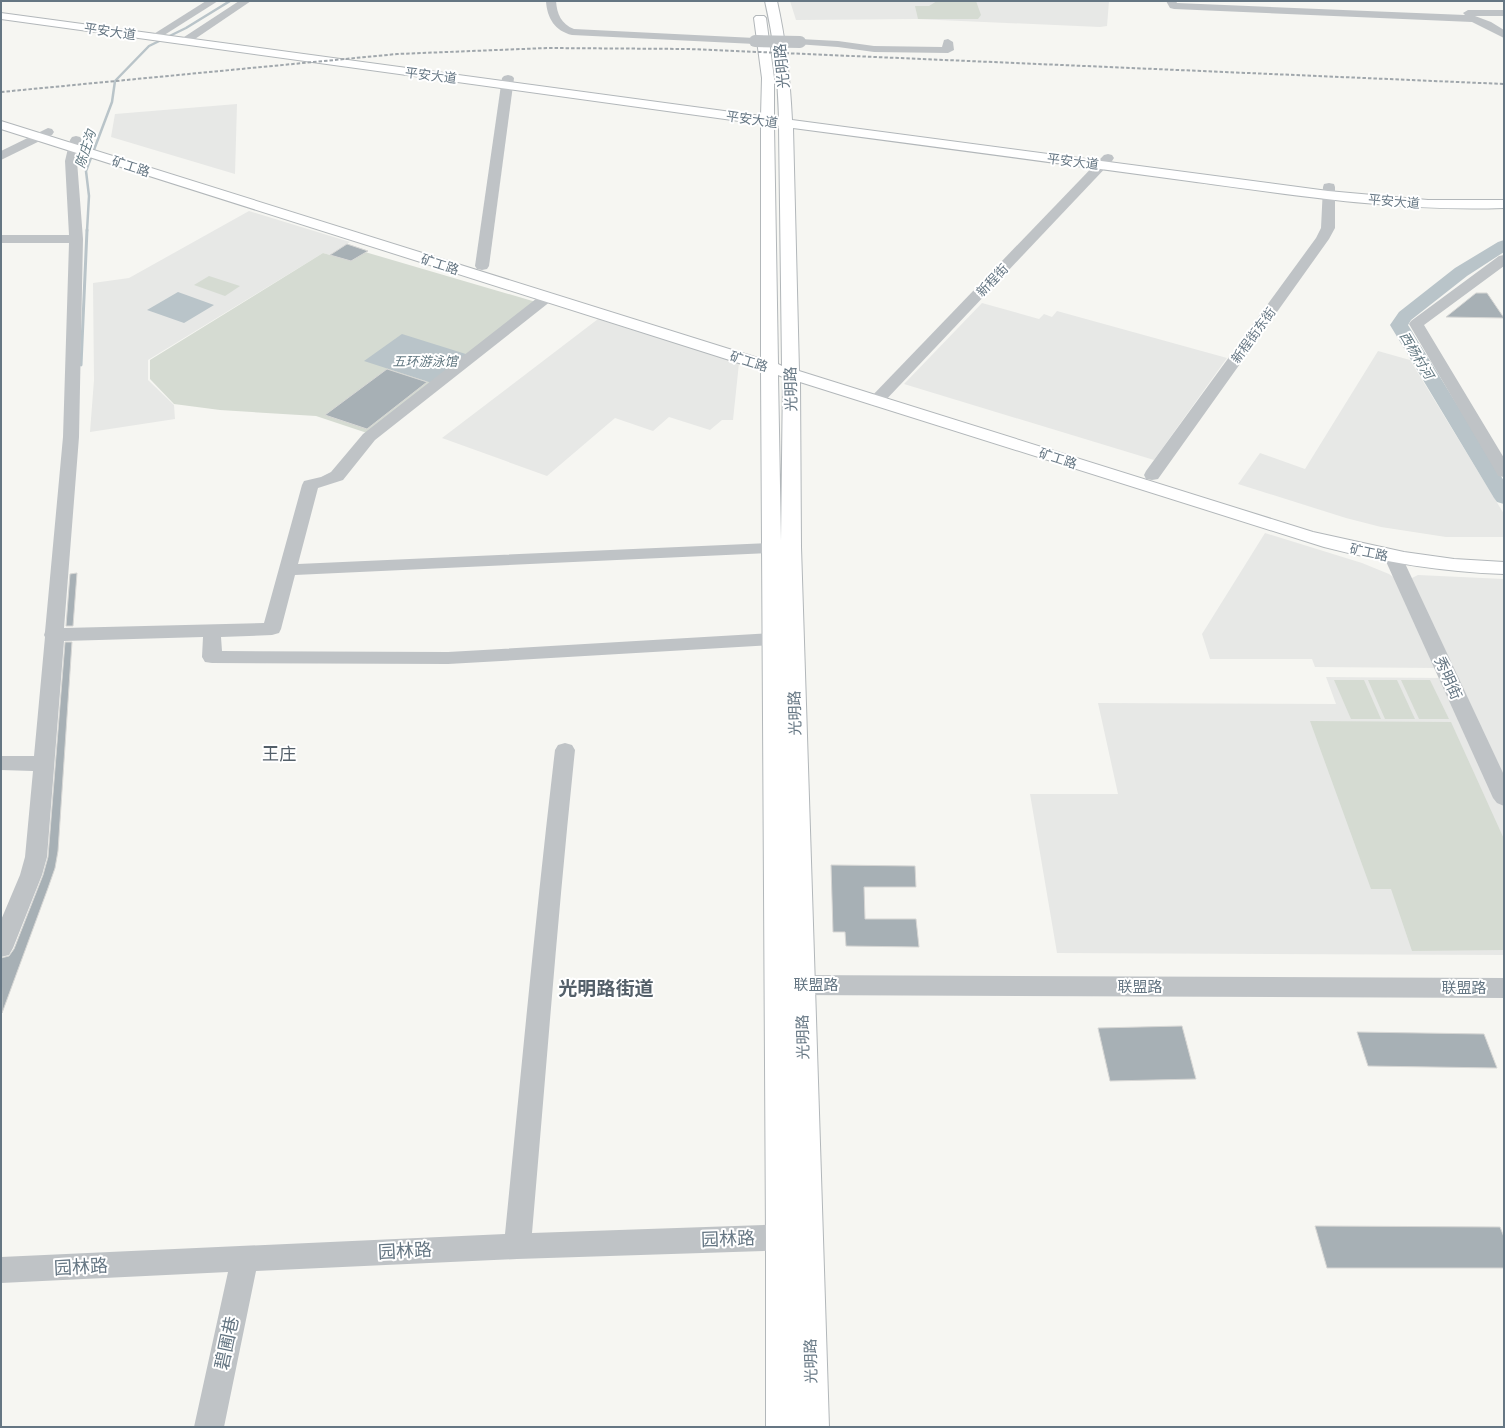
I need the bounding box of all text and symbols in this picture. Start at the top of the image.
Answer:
street label: 平安大道 [83,19,137,44]
street label: 光明路 [770,43,793,89]
street label: 平安大道 [404,64,458,87]
street label: 平安大道 [725,107,779,132]
water label: 陈庄沟 [71,126,100,170]
street label: 平安大道 [1046,150,1100,173]
street label: 矿工路 [110,152,152,181]
street label: 平安大道 [1367,191,1421,212]
street label: 矿工路 [419,250,461,279]
street label: 新程街 [973,260,1012,300]
street label: 新程街东街 [1227,304,1279,367]
water label: 西杨村河 [1396,329,1439,384]
street label: 矿工路 [728,348,770,375]
water label: 五环游泳馆 [392,353,459,370]
street label: 光明路 [781,366,800,412]
street label: 矿工路 [1037,444,1079,473]
street label: 矿工路 [1348,540,1390,565]
street label: 秀明街 [1431,653,1466,702]
street label: 光明路 [785,690,804,736]
district label: 王庄 [262,743,296,765]
street label: 联盟路 [793,975,839,994]
district label: 光明路街道 [558,976,654,1000]
street label: 联盟路 [1117,977,1163,996]
street label: 联盟路 [1441,978,1487,997]
street label: 光明路 [793,1014,812,1060]
street label: 园林路 [701,1226,755,1251]
street label: 园林路 [377,1238,433,1263]
street label: 园林路 [53,1254,109,1279]
street label: 碧圃巷 [210,1314,243,1372]
street label: 光明路 [801,1338,820,1384]

